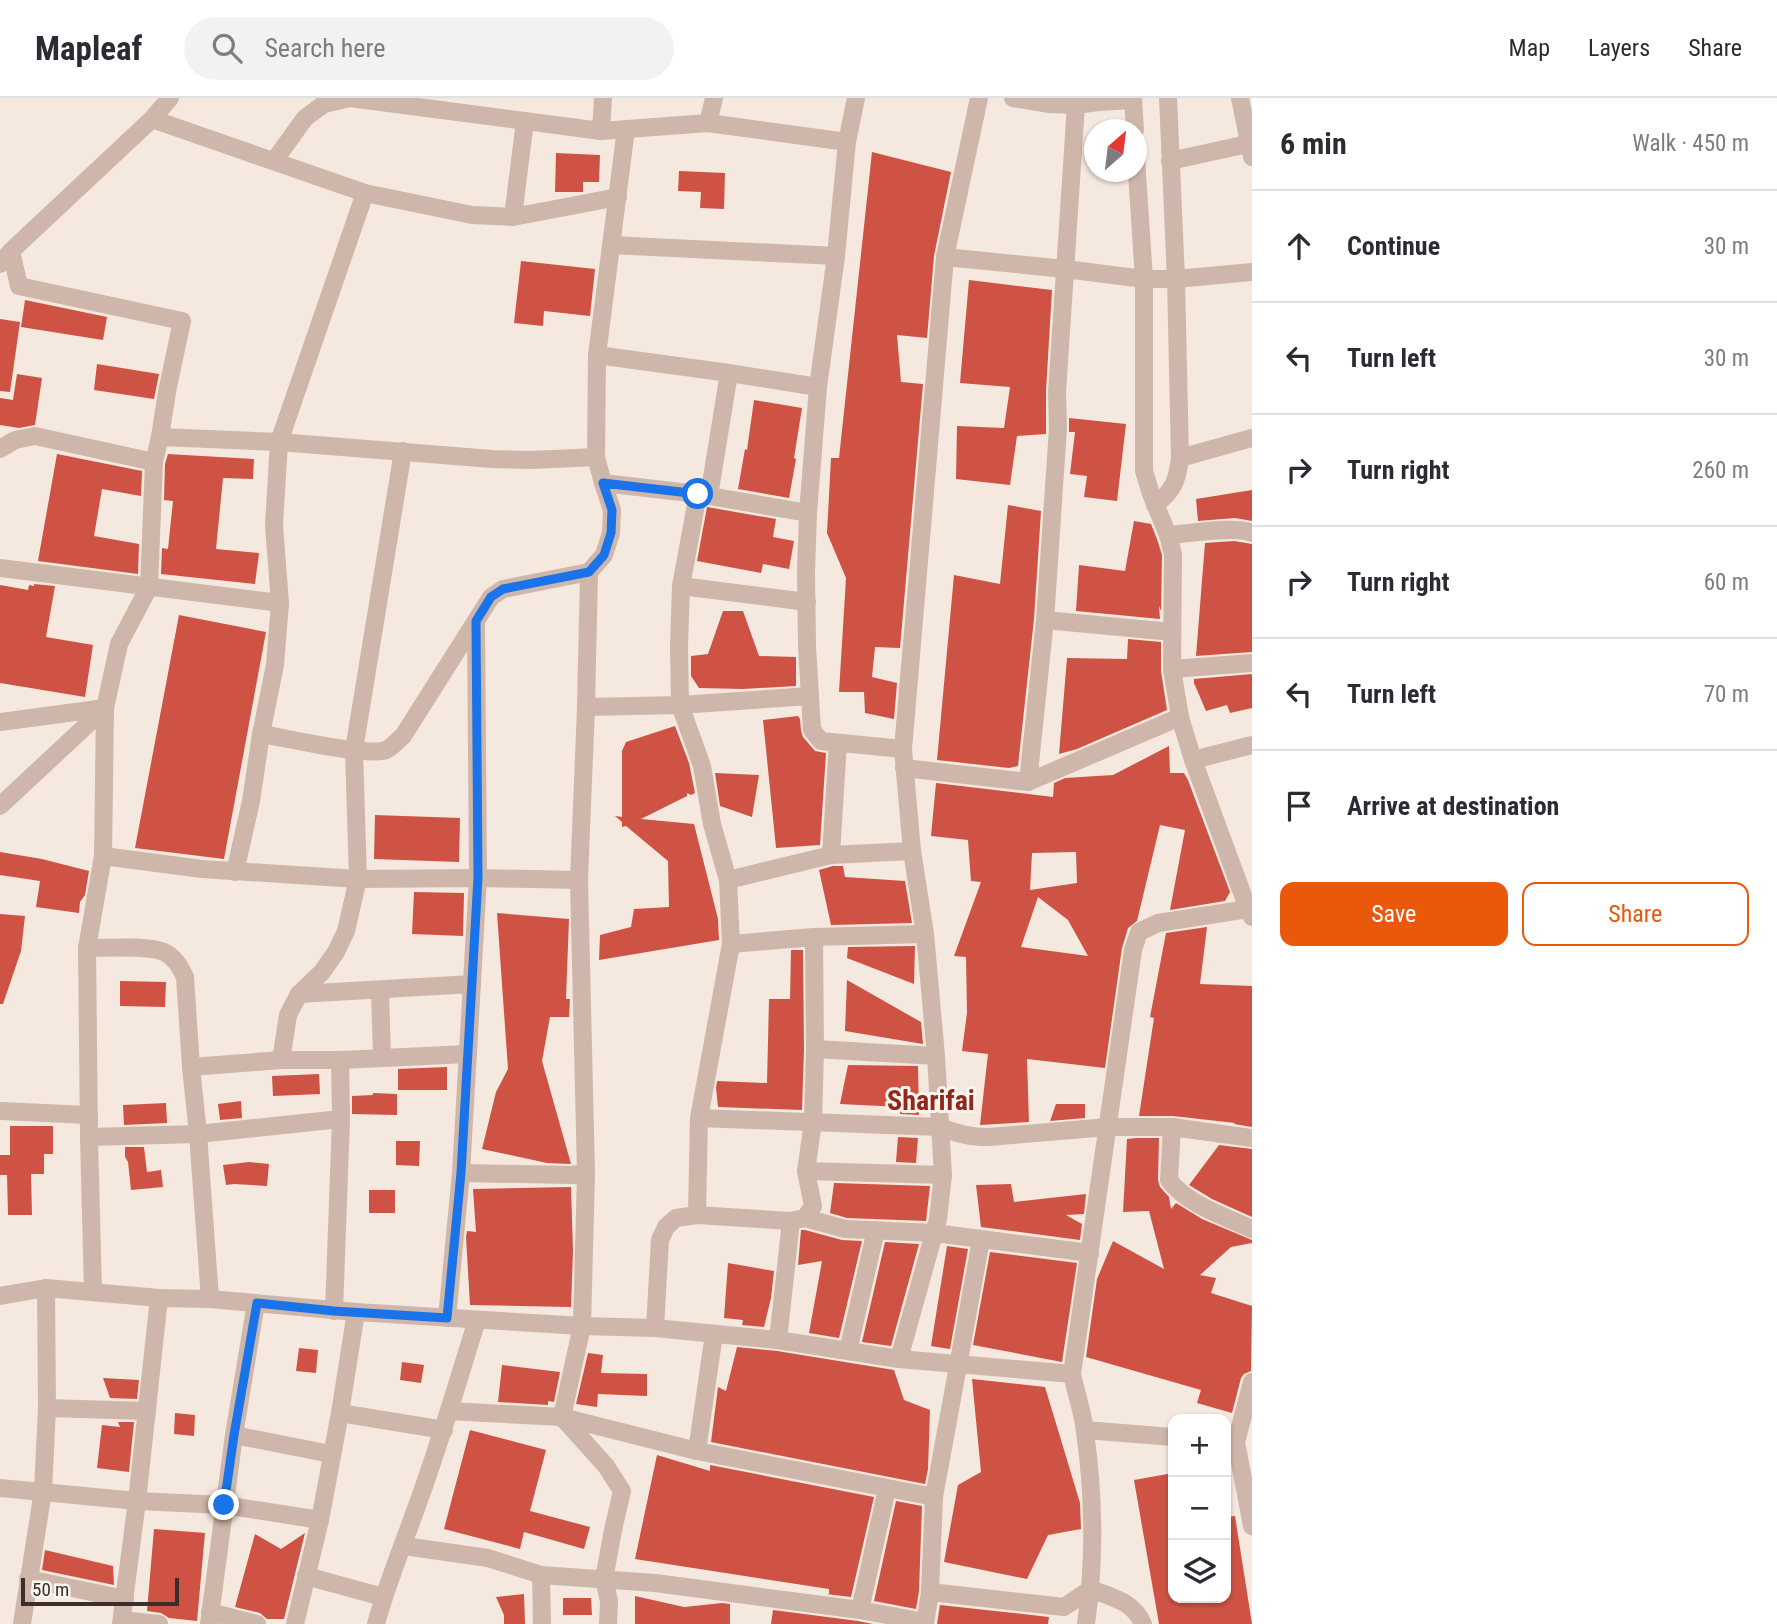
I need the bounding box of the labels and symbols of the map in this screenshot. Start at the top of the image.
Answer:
north arrow [1084,119,1147,182]
route start [682,478,713,509]
district label: Sharifai [887,1084,975,1117]
route end [208,1489,239,1520]
scale bar [21,1575,178,1607]

